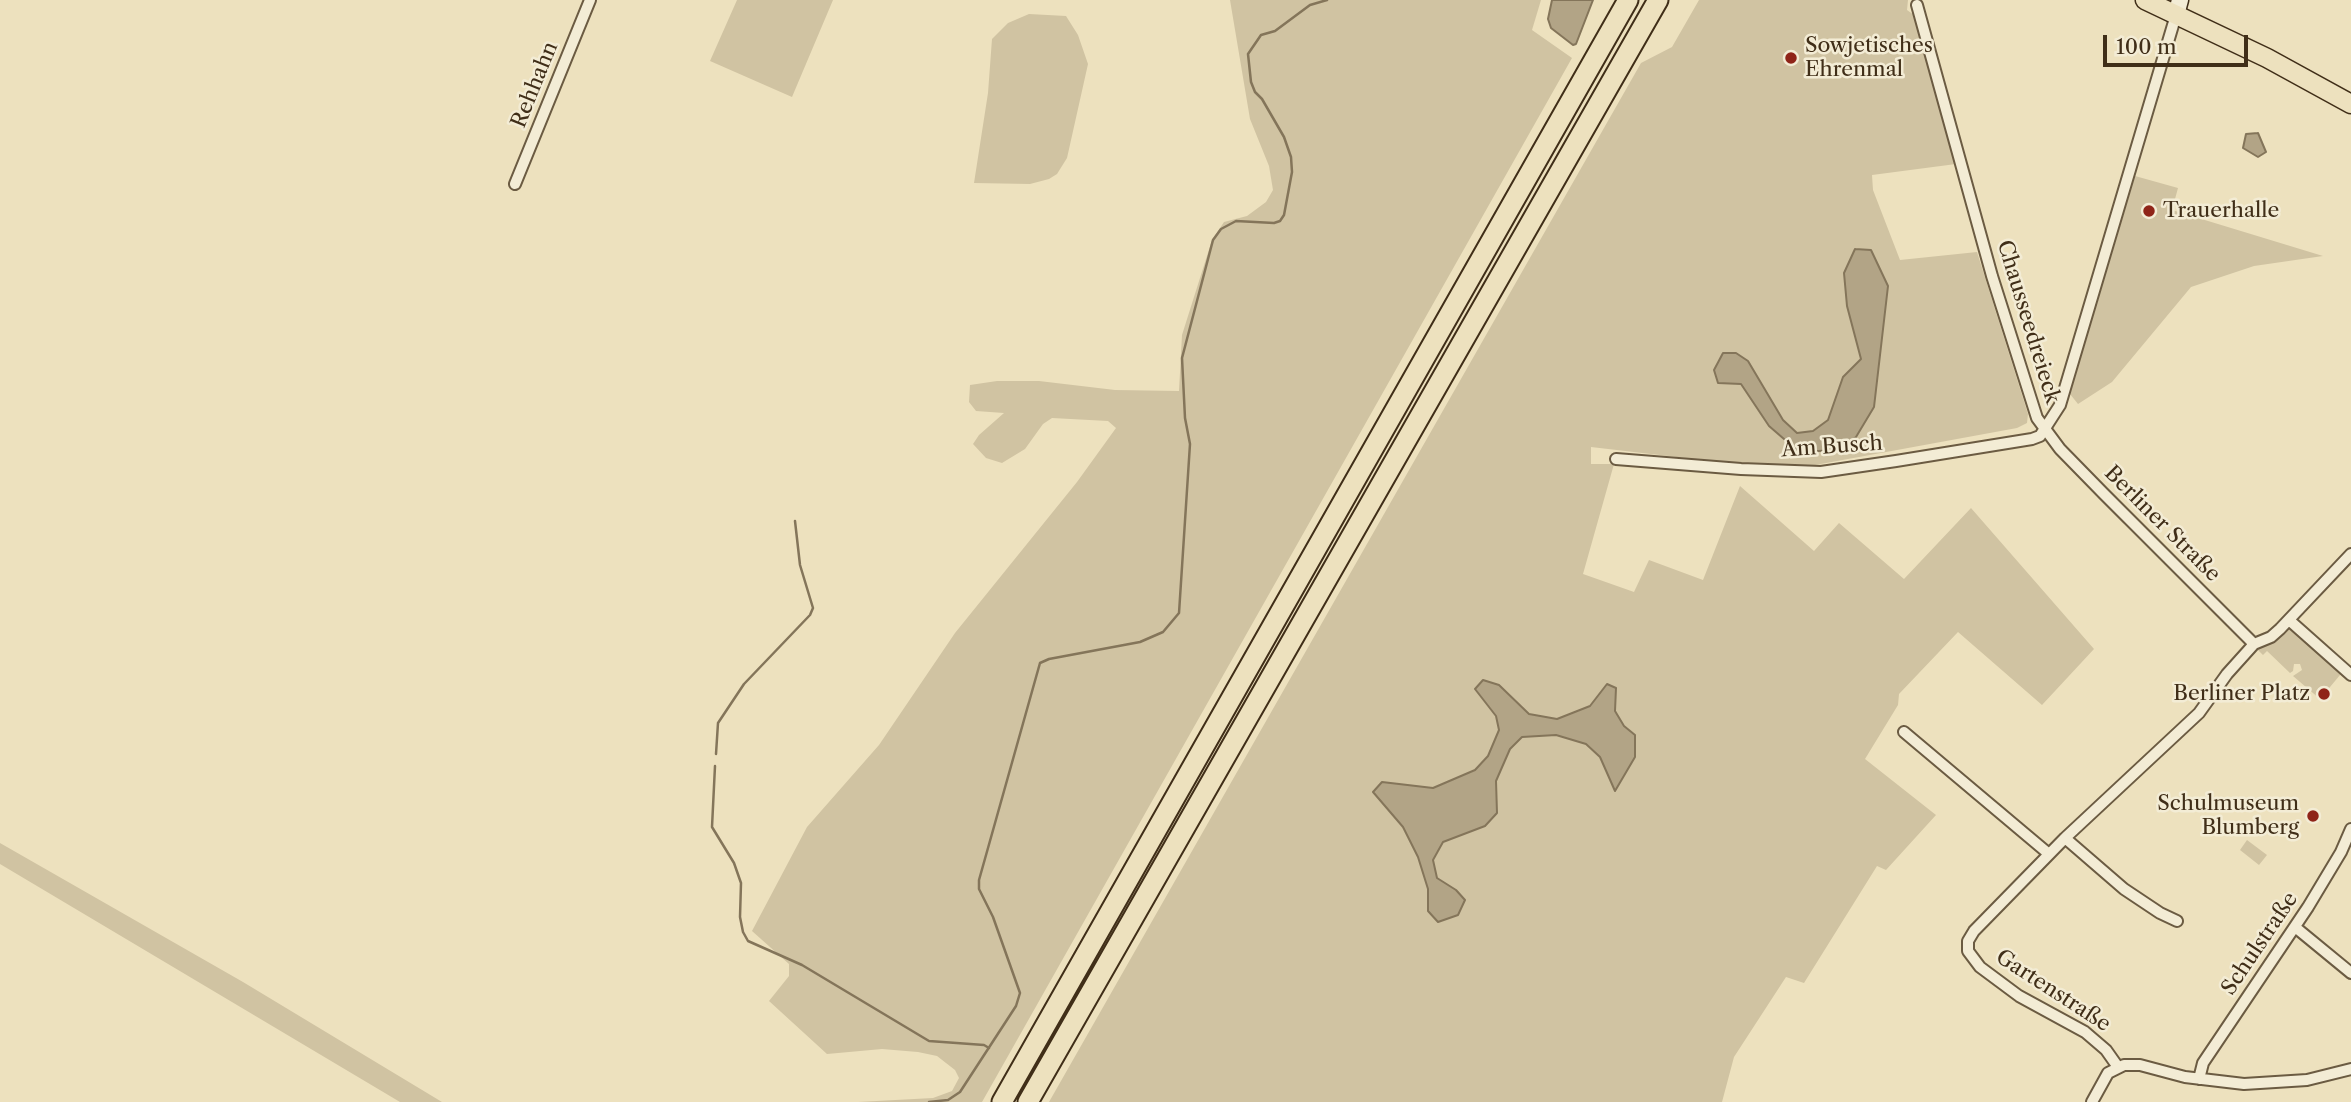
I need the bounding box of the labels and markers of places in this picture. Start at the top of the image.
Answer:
place label: Sowjetisches Ehrenmal [1805,33,1933,83]
marker: Sowjetisches Ehrenmal [1783,50,1799,66]
place label: Trauerhalle [2163,198,2279,224]
marker: Trauerhalle [2141,203,2157,219]
place label: Berliner Platz [2173,681,2310,707]
marker: Berliner Platz [2316,686,2332,702]
place label: Schulmuseum Blumberg [2157,791,2299,841]
marker: Schulmuseum Blumberg [2305,808,2321,824]

